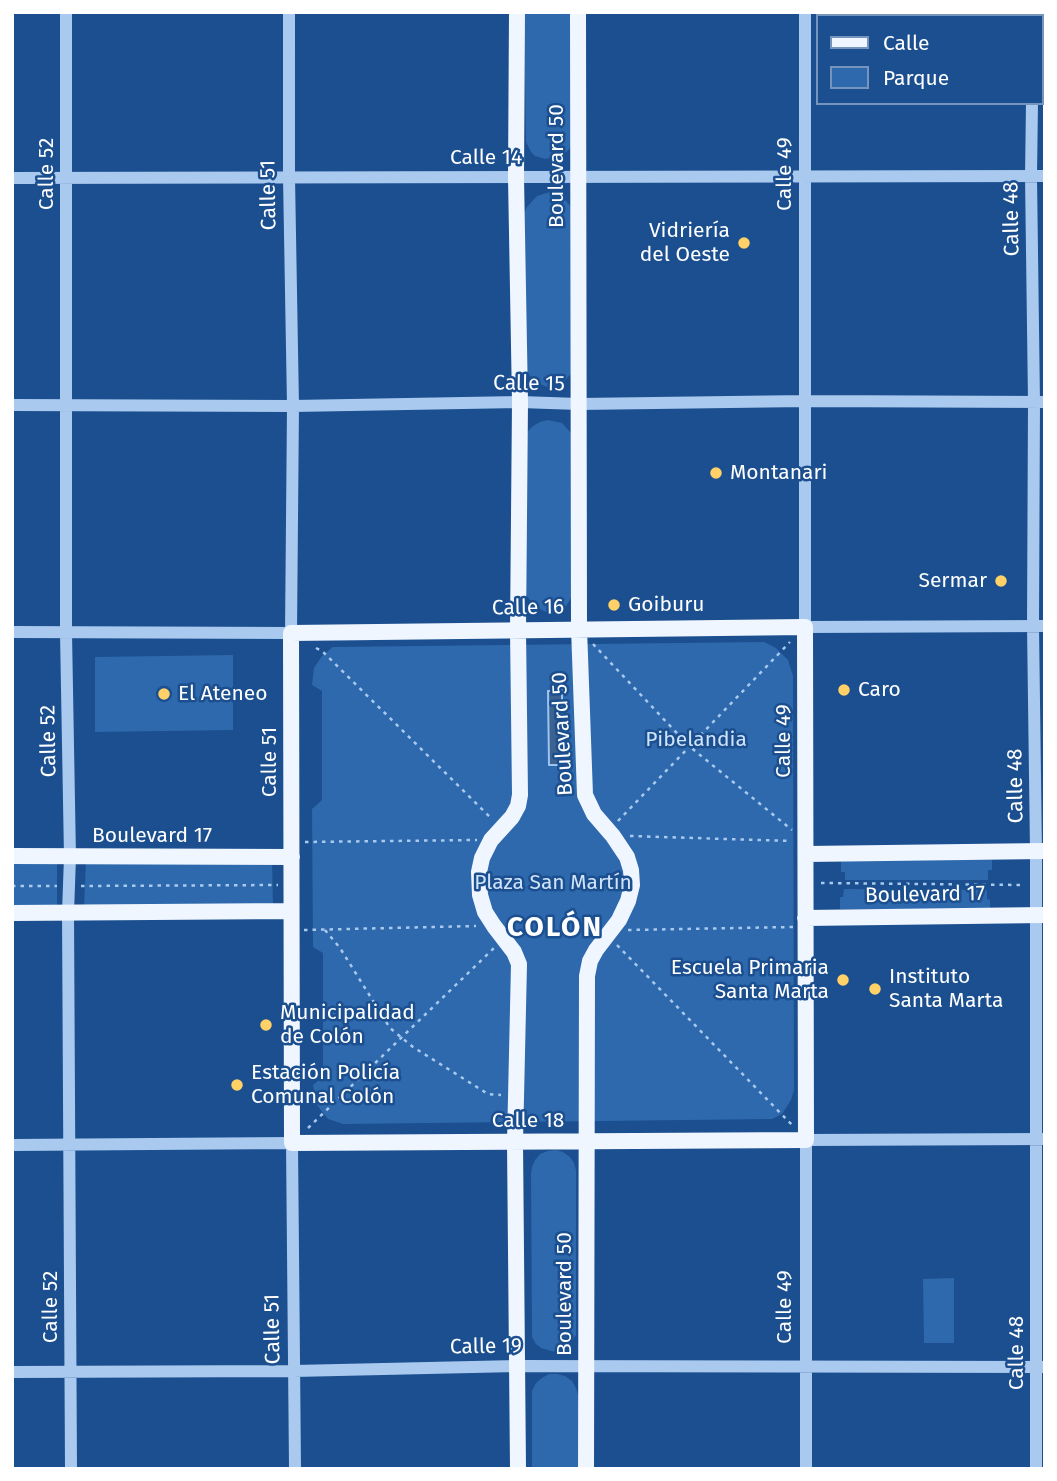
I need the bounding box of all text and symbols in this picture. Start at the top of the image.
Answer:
legend [816,14,1043,105]
text: Calle [883,30,929,56]
text: Parque [883,65,949,91]
street label: Boulevard 50 [544,104,570,228]
street label: Calle 49 [772,137,798,211]
street label: Calle 52 [34,138,60,210]
street label: Calle 14 [450,145,522,171]
street label: Calle 51 [256,160,282,230]
street label: Calle 48 [999,181,1025,257]
place label: Vidriería del Oeste [640,218,730,268]
marker: Vidriería del Oeste [736,235,752,251]
street label: Calle 15 [493,371,565,397]
place label: Montanari [730,460,828,486]
marker: Montanari [708,465,724,481]
place label: Sermar [918,568,987,594]
marker: Sermar [993,573,1009,589]
place label: Goiburu [628,592,704,618]
street label: Calle 16 [492,595,564,621]
marker: Goiburu [606,597,622,613]
street label: Boulevard 50 [547,671,579,797]
place label: Caro [858,677,901,703]
place label: El Ateneo [178,681,268,707]
marker: Caro [836,682,852,698]
marker: El Ateneo [156,686,172,702]
street label: Calle 52 [36,704,62,778]
street label: Calle 49 [771,704,797,778]
street label: Calle 51 [257,727,283,797]
park label: Pibelandia [645,727,747,753]
street label: Calle 48 [1003,748,1029,824]
street label: Boulevard 17 [92,823,212,849]
park label: Plaza San Martín [474,870,632,896]
street label: Boulevard 17 [865,881,985,909]
district label: COLÓN [508,911,602,945]
place label: Escuela Primaria Santa Marta [671,955,829,1005]
place label: Instituto Santa Marta [889,964,1003,1014]
marker: Escuela Primaria Santa Marta [835,972,851,988]
marker: Instituto Santa Marta [867,981,883,997]
place label: Municipalidad de Colón [280,1000,415,1050]
marker: Municipalidad de Colón [258,1017,274,1033]
place label: Estación Policía Comunal Colón [251,1060,400,1110]
marker: Estación Policía Comunal Colón [229,1077,245,1093]
street label: Calle 18 [492,1108,564,1134]
street label: Boulevard 50 [552,1232,578,1356]
street label: Calle 49 [772,1270,798,1344]
street label: Calle 52 [38,1271,64,1343]
street label: Calle 51 [260,1294,286,1364]
street label: Calle 48 [1004,1316,1030,1390]
street label: Calle 19 [450,1334,522,1360]

